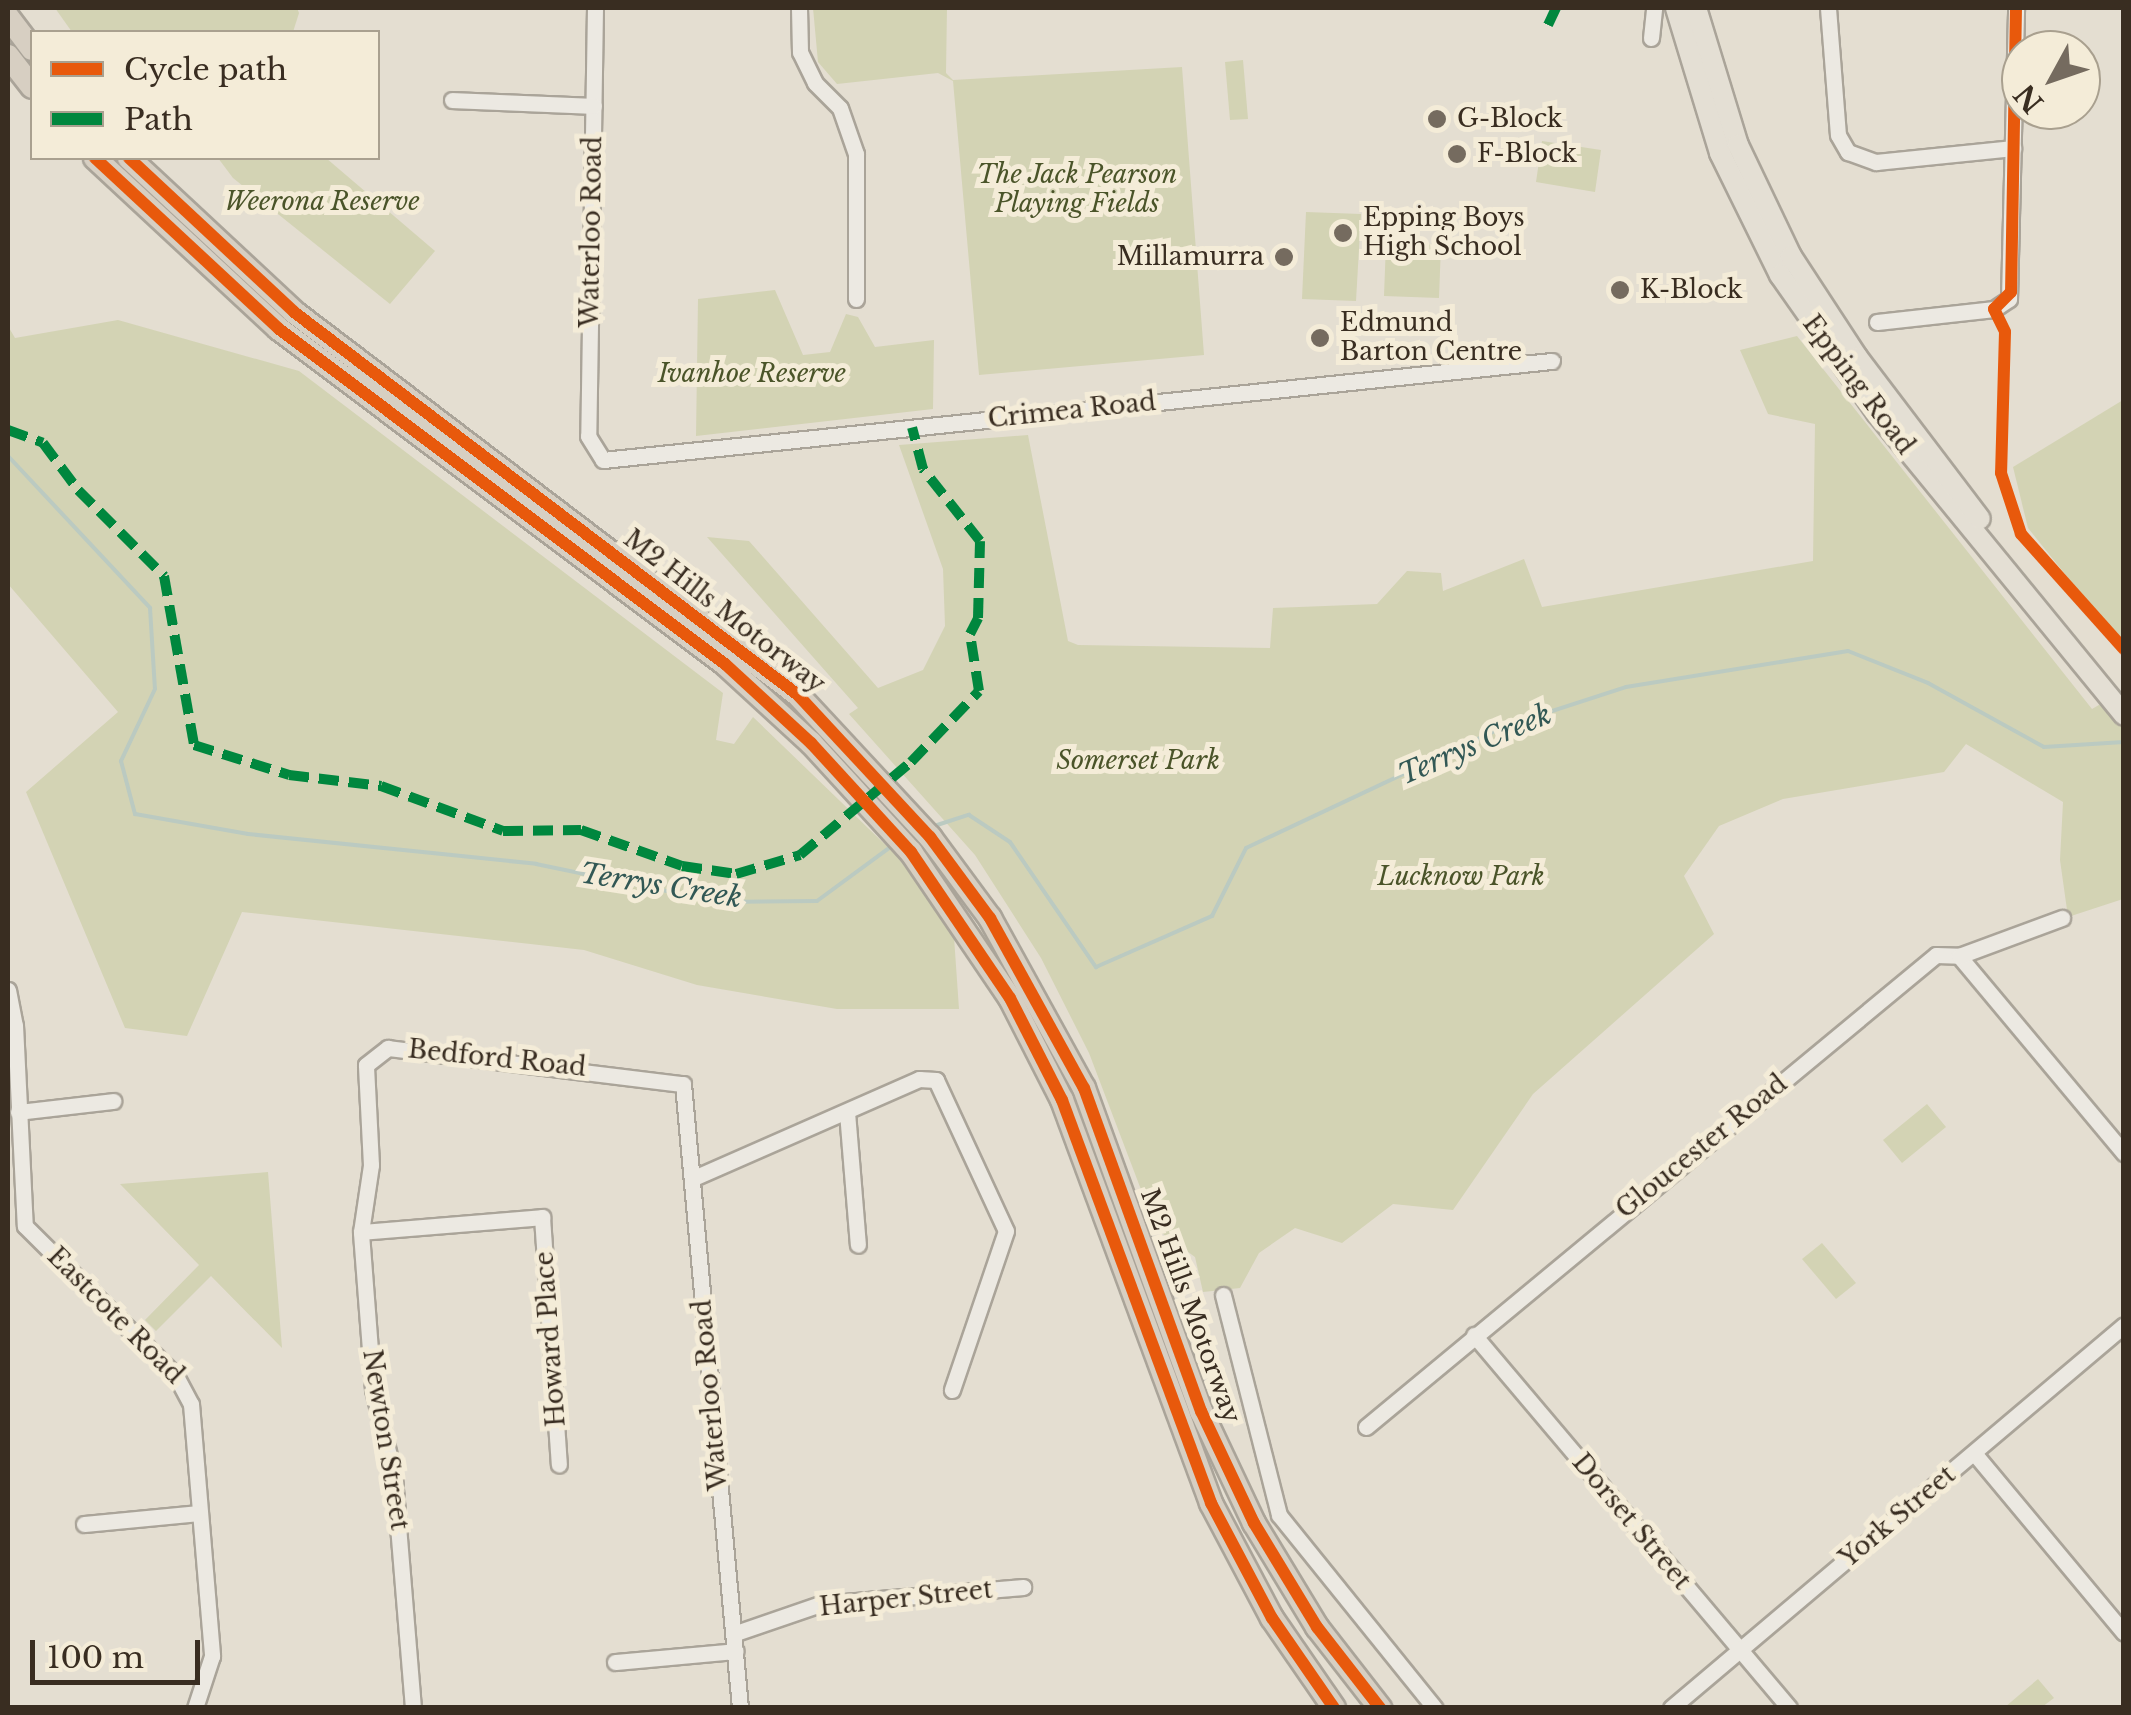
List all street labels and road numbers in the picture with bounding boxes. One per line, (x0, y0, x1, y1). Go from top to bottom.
street label: Waterloo Road (575, 136, 609, 328)
street label: Epping Road (1796, 309, 1920, 461)
street label: Crimea Road (986, 387, 1158, 435)
street label: M2 Hills Motorway (617, 524, 831, 700)
street label: Bedford Road (406, 1035, 588, 1083)
street label: Gloucester Road (1610, 1069, 1794, 1225)
street label: M2 Hills Motorway (1134, 1185, 1246, 1427)
street label: Eastcote Road (41, 1242, 189, 1390)
street label: Howard Place (530, 1250, 572, 1428)
street label: Waterloo Road (688, 1298, 734, 1492)
street label: Newton Street (356, 1348, 414, 1532)
street label: Dorset Street (1566, 1448, 1696, 1596)
street label: York Street (1834, 1460, 1962, 1574)
street label: Harper Street (818, 1575, 994, 1623)

